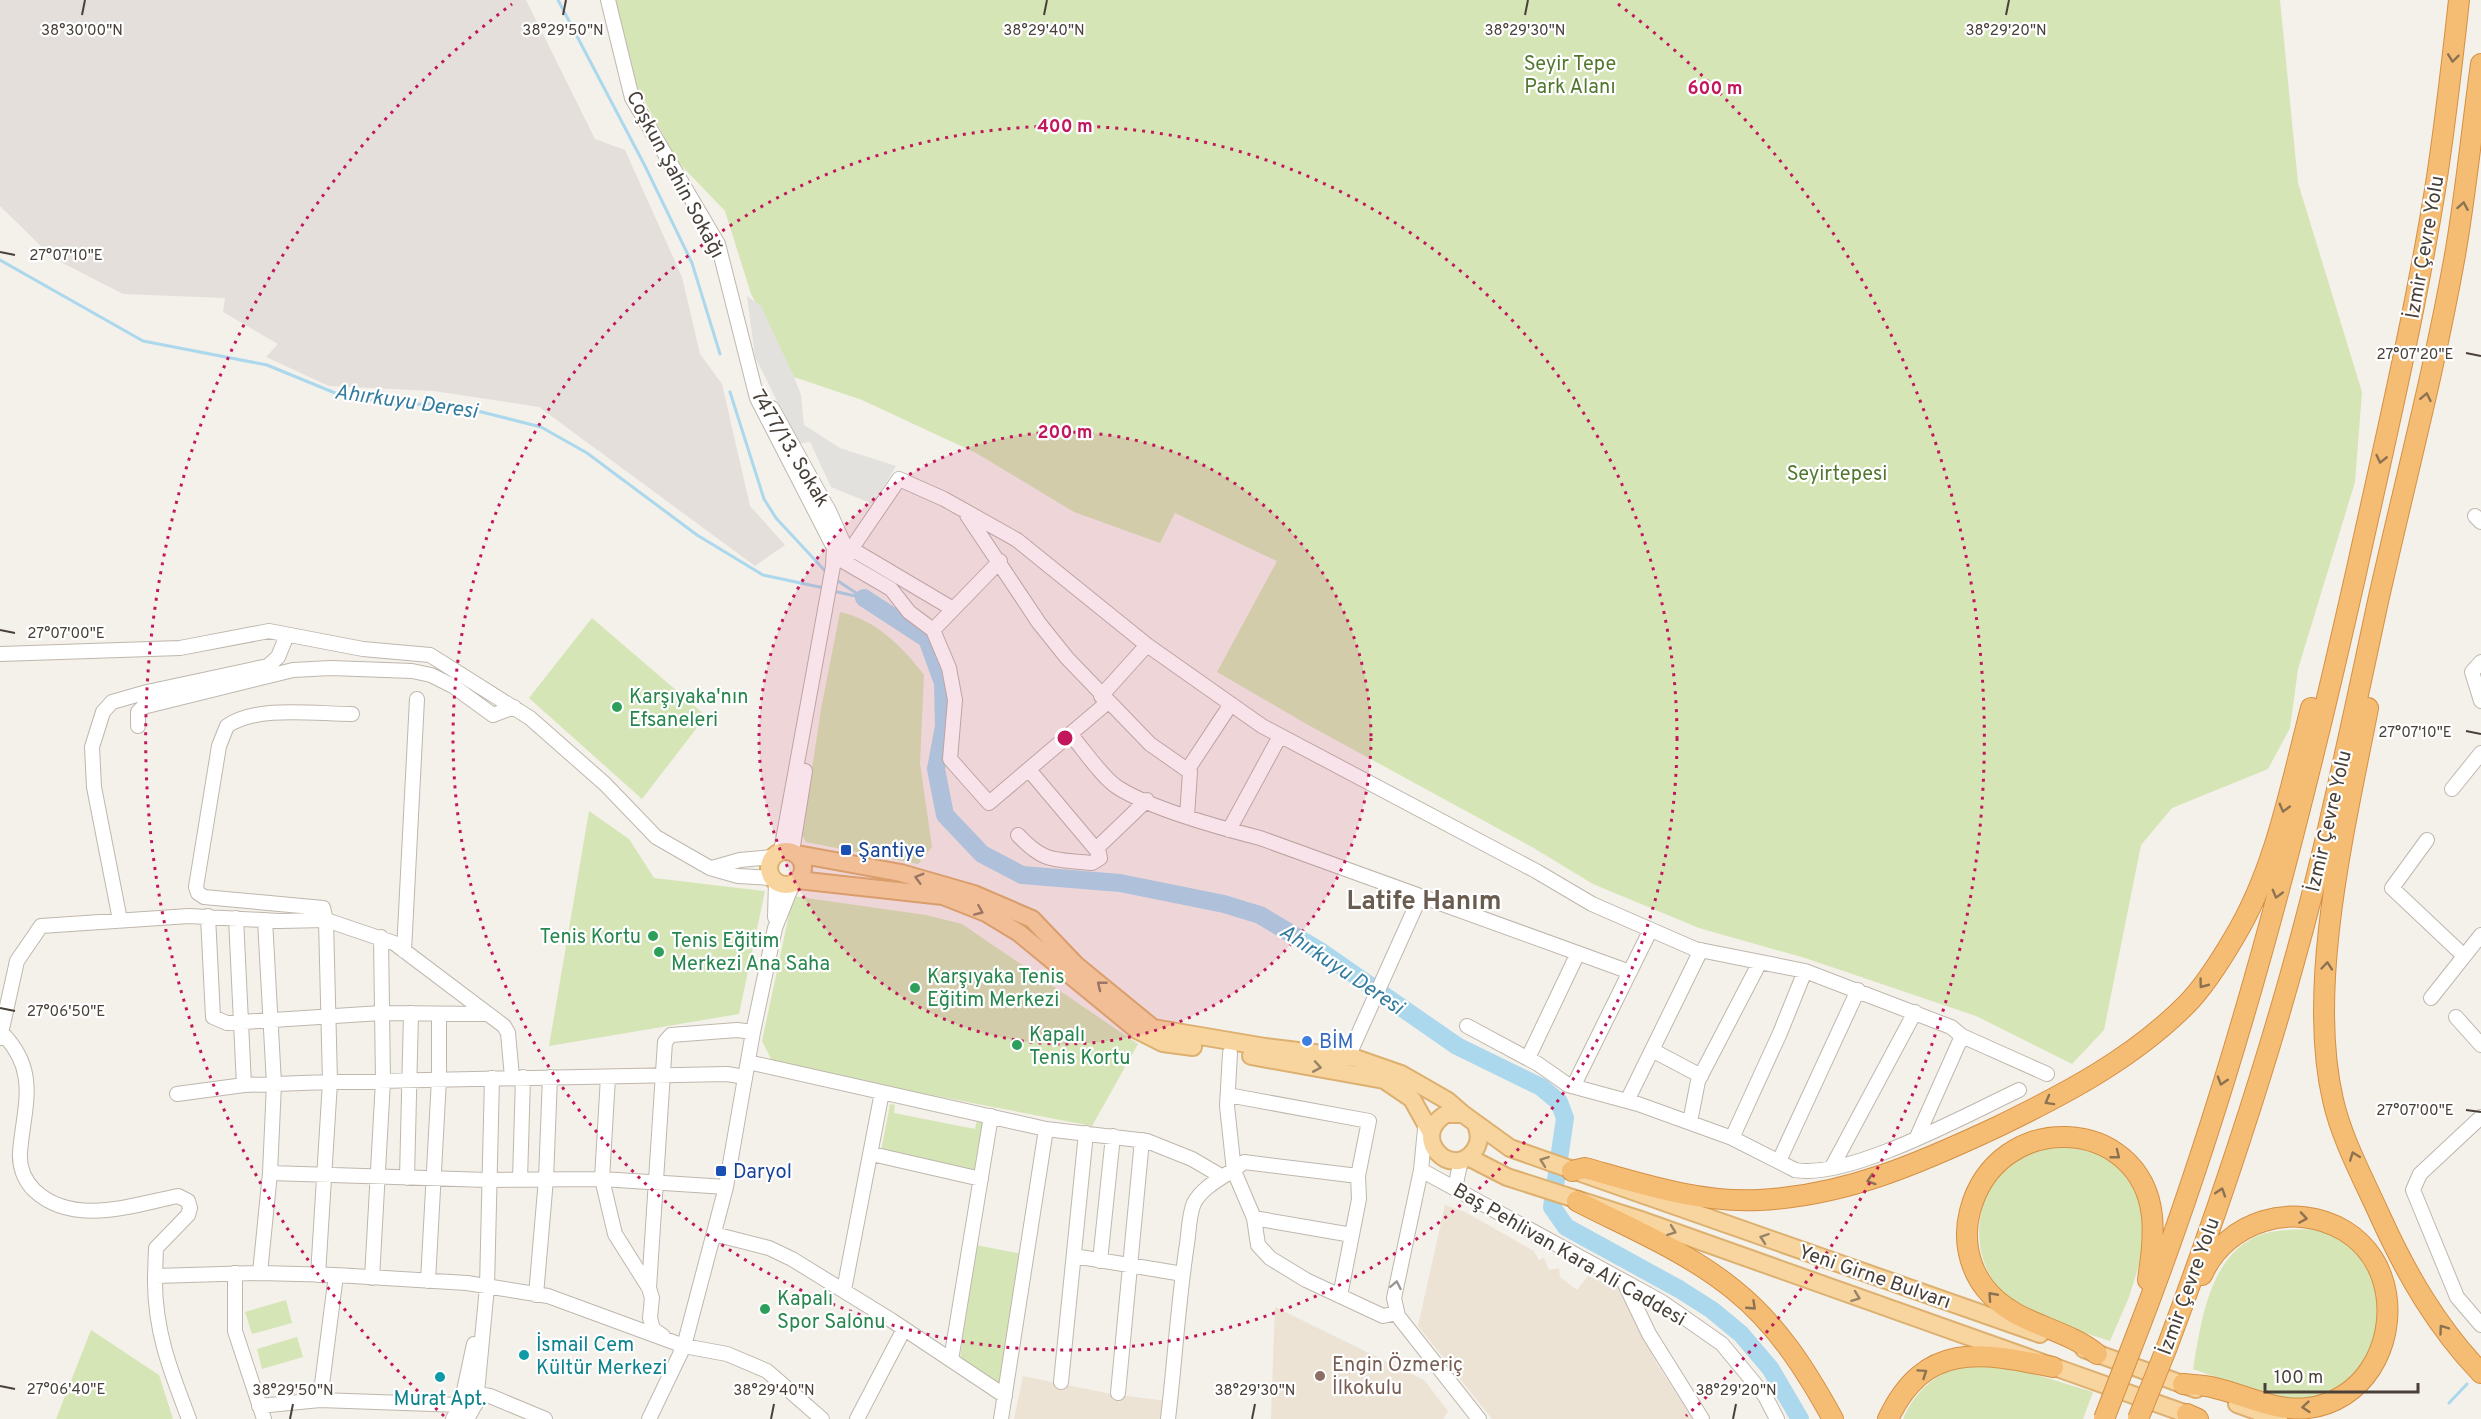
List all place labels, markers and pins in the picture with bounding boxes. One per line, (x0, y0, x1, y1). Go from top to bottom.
place label: Karşıyaka'nın Efsaneleri (629, 685, 749, 734)
marker: Karşıyaka'nın Efsaneleri (610, 700, 624, 714)
centre of rings (1055, 728, 1075, 748)
place label: Şantiye (858, 839, 925, 865)
marker: Şantiye (839, 843, 853, 857)
place label: Tenis Kortu (540, 925, 641, 951)
marker: Tenis Kortu (646, 929, 660, 943)
place label: Tenis Eğitim Merkezi Ana Saha (671, 929, 830, 978)
marker: Tenis Eğitim Merkezi Ana Saha (652, 945, 666, 959)
place label: Karşıyaka Tenis Eğitim Merkezi (927, 965, 1065, 1014)
marker: Karşıyaka Tenis Eğitim Merkezi (908, 981, 922, 995)
place label: Kapalı Tenis Kortu (1029, 1023, 1130, 1072)
place label: BİM (1319, 1029, 1354, 1056)
marker: BİM (1300, 1034, 1314, 1048)
marker: Kapalı Tenis Kortu (1010, 1038, 1024, 1052)
place label: Daryol (733, 1160, 792, 1186)
marker: Daryol (714, 1164, 728, 1178)
place label: Kapalı Spor Salonu (777, 1287, 885, 1336)
marker: Kapalı Spor Salonu (758, 1302, 772, 1316)
place label: İsmail Cem Kültür Merkezi (536, 1332, 667, 1382)
marker: İsmail Cem Kültür Merkezi (517, 1348, 531, 1362)
place label: Engin Özmeriç İlkokulu (1332, 1352, 1463, 1402)
marker: Engin Özmeriç İlkokulu (1313, 1369, 1327, 1383)
marker: Murat Apt. (433, 1370, 447, 1384)
place label: Murat Apt. (394, 1387, 486, 1413)

